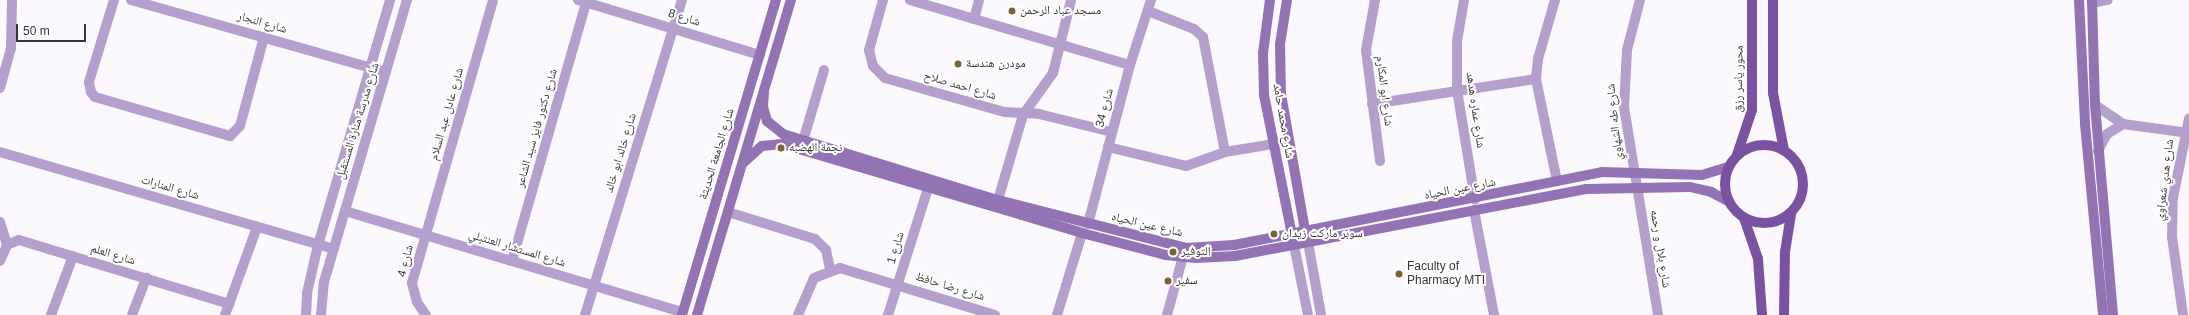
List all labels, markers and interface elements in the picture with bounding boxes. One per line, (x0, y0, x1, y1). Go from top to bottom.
place label: مسجد عباد الرحمن (1020, 4, 1101, 18)
street label: شارع 8 (666, 6, 702, 30)
marker: مسجد عباد الرحمن (1007, 6, 1017, 16)
street label: شارع النجار (236, 9, 288, 37)
scale bar (18, 16, 88, 42)
text: 50 m (23, 24, 50, 38)
street label: محور ياسر رزق (1731, 45, 1747, 113)
street label: شارع ابو المكارم (1373, 55, 1395, 127)
place label: مودرن هندسة (966, 57, 1026, 71)
marker: مودرن هندسة (953, 59, 963, 69)
street label: شارع مدرسة منارة المستقبل (333, 61, 383, 181)
street label: شارع عادل عبد السلام (427, 66, 467, 162)
street label: شارع دكتور فايز سيد الشاعر (513, 67, 561, 189)
street label: شارع احمد صلاح (922, 69, 998, 103)
street label: شارع عماره هدهد (1463, 71, 1487, 149)
street label: شارع محمد حامد (1269, 83, 1297, 159)
street label: شارع طه الشهاوي (1604, 83, 1626, 161)
street label: شارع 34 (1093, 87, 1117, 129)
street label: شارع الجامعة الحديثة (696, 107, 738, 201)
street label: شارع خالد ابو خالد (602, 112, 640, 194)
street label: شارع هدي شعراوي (2153, 138, 2177, 222)
place label: نجمة الهضبه (789, 141, 842, 155)
marker: نجمة الهضبه (776, 143, 786, 153)
street label: شارع المنارات (139, 173, 201, 203)
street label: شارع عين الحياه (1423, 175, 1497, 203)
street label: شارع بلال و رحمه (1647, 209, 1673, 289)
street label: شارع عين الحياه (1110, 210, 1184, 240)
street label: شارع المستشار العنتبلي (467, 227, 567, 271)
place label: سوبر ماركت زيدان (1282, 227, 1363, 241)
marker: سوبر ماركت زيدان (1269, 229, 1279, 239)
street label: شارع 1 (884, 230, 908, 266)
street label: شارع العلم (89, 241, 137, 269)
street label: شارع 4 (395, 243, 417, 279)
place label: التوفير (1181, 245, 1211, 259)
marker: التوفير (1168, 247, 1178, 257)
place label: Faculty of Pharmacy MTI (1407, 260, 1485, 288)
marker: Faculty of Pharmacy MTI (1394, 269, 1404, 279)
street label: شارع رضا حافظ (914, 270, 986, 304)
place label: سفير (1176, 274, 1198, 288)
marker: سفير (1163, 276, 1173, 286)

